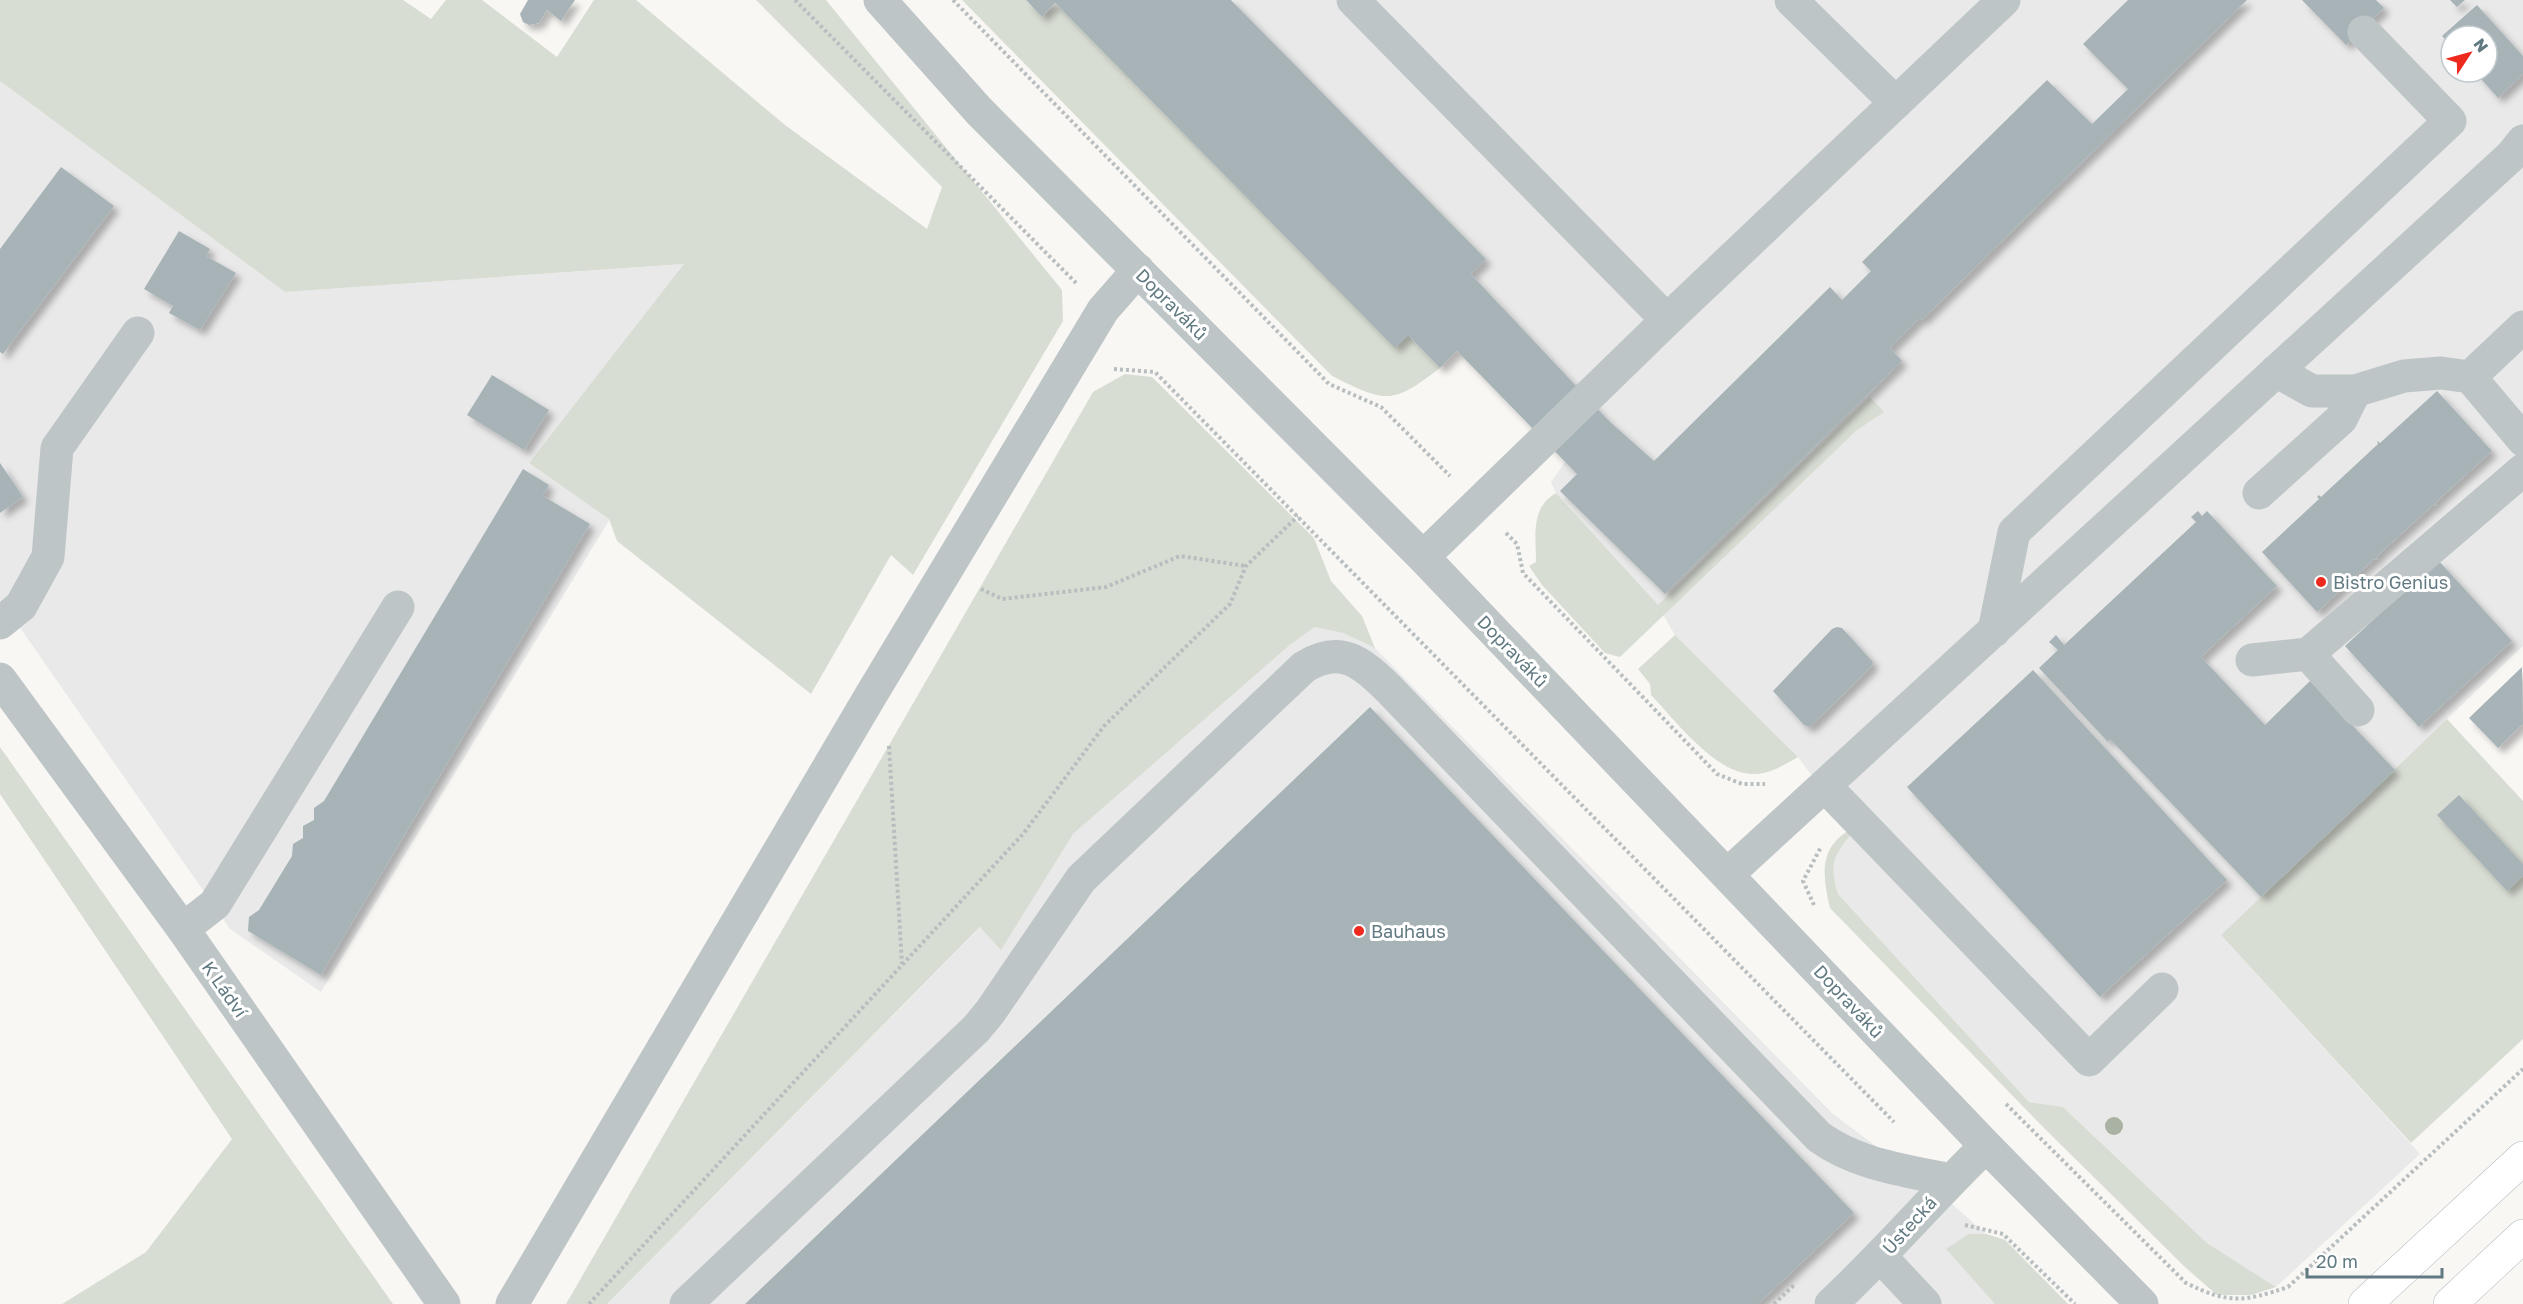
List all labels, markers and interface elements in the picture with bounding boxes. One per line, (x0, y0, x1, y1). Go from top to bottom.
north arrow (2439, 24, 2499, 84)
text: N (2469, 34, 2493, 56)
street label: Dopraváků (1132, 264, 1212, 344)
place label: Bistro Genius (2333, 571, 2448, 593)
marker: Bistro Genius (2314, 575, 2328, 589)
street label: Dopraváků (1473, 610, 1553, 692)
place label: Bauhaus (1371, 920, 1446, 942)
marker: Bauhaus (1352, 924, 1366, 938)
street label: K Ládví (198, 957, 253, 1022)
street label: Dopraváků (1810, 960, 1888, 1042)
street label: Ústecká (1877, 1192, 1941, 1258)
scale bar (2307, 1241, 2442, 1279)
text: 20 m (2316, 1250, 2358, 1272)

